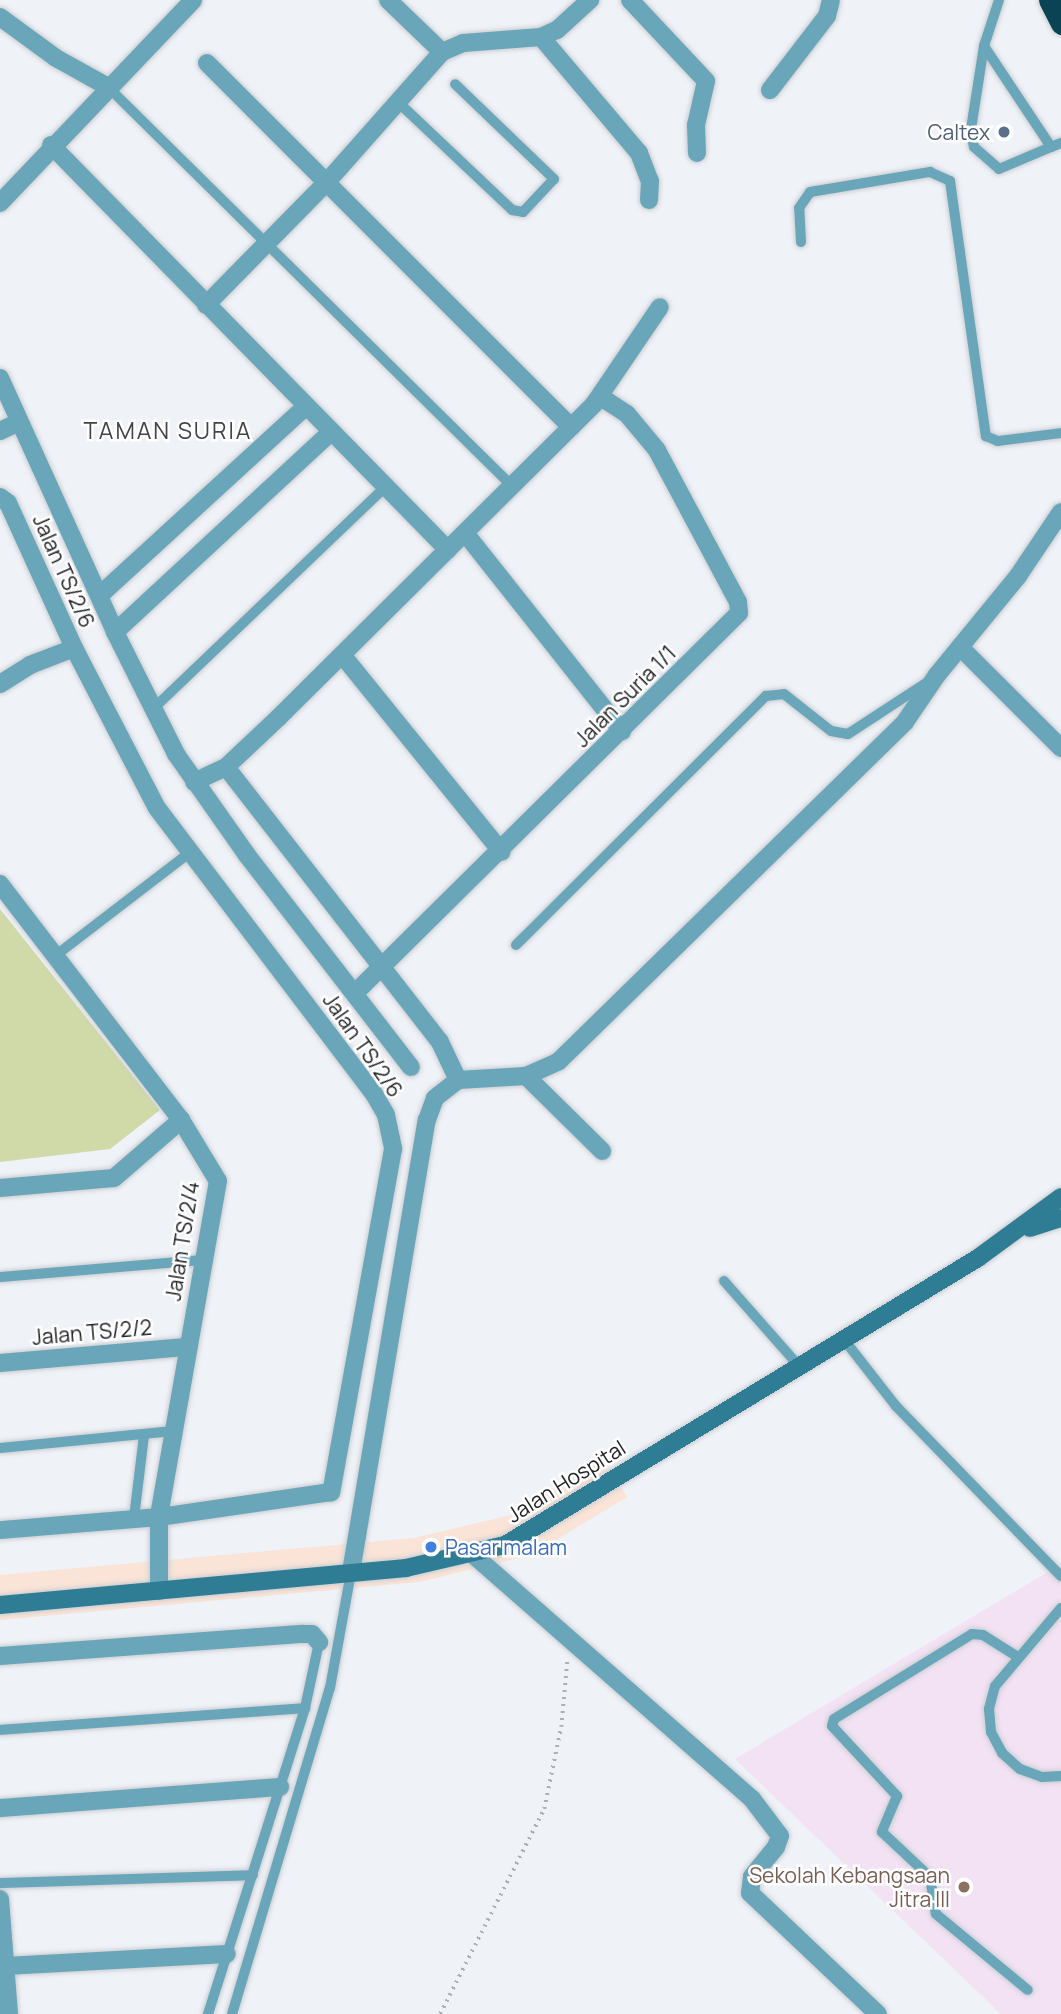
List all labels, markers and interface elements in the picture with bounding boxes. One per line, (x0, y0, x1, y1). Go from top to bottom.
place label: Caltex (927, 119, 990, 145)
marker: Caltex (996, 124, 1012, 140)
district label: TAMAN SURIA (85, 416, 251, 444)
street label: Jalan TS/2/6 (28, 510, 100, 632)
street label: Jalan Suria 1/1 (569, 640, 681, 752)
street label: Jalan TS/2/6 (318, 988, 408, 1102)
street label: Jalan TS/2/4 (160, 1179, 204, 1303)
street label: Jalan TS/2/2 (31, 1314, 153, 1350)
street label: Jalan Hospital (502, 1435, 630, 1527)
place label: Pasar malam (445, 1534, 567, 1560)
marker: Pasar malam (423, 1539, 439, 1555)
place label: Sekolah Kebangsaan Jitra III (749, 1862, 950, 1912)
marker: Sekolah Kebangsaan Jitra III (956, 1879, 972, 1895)

